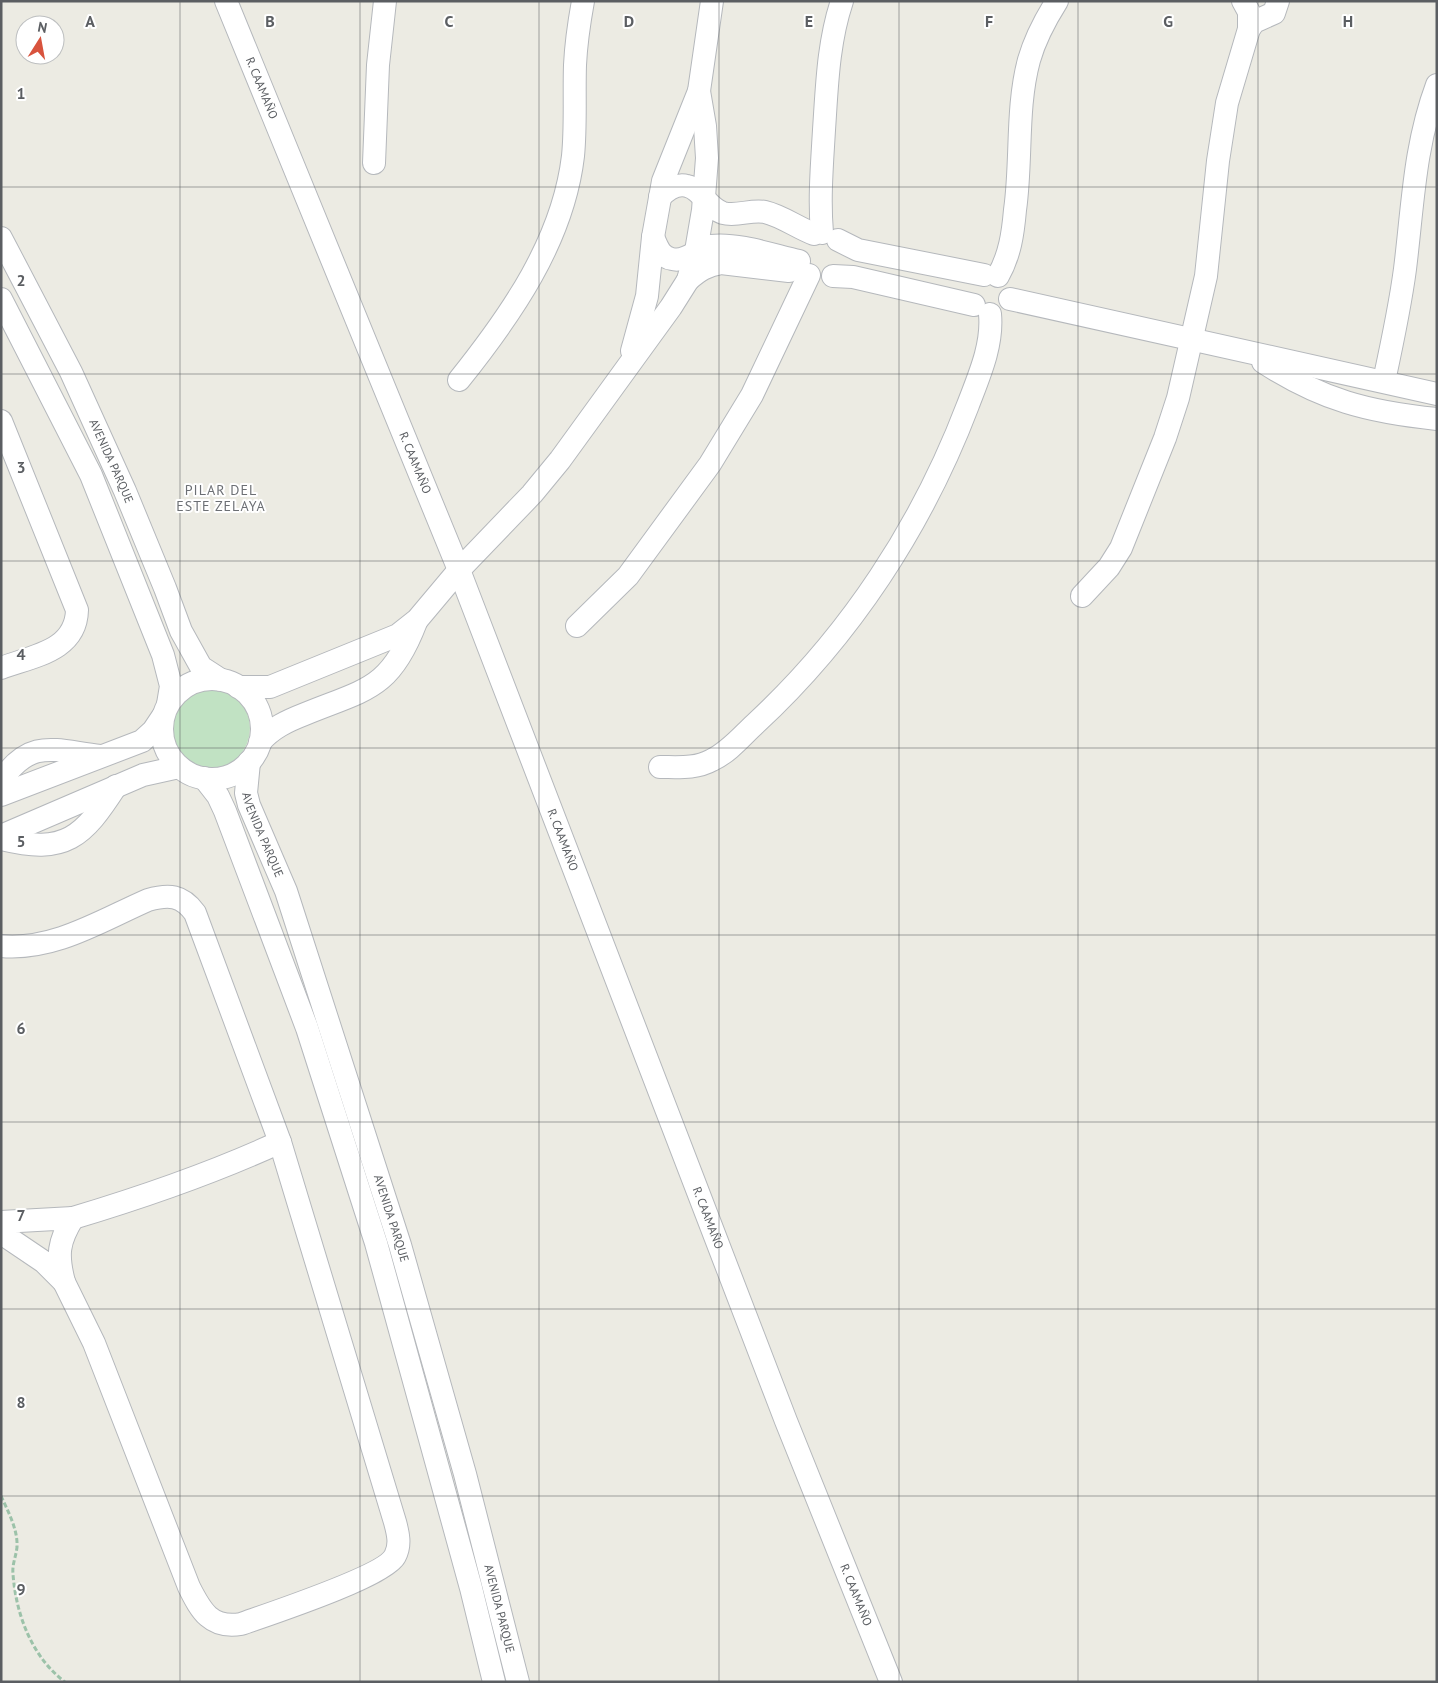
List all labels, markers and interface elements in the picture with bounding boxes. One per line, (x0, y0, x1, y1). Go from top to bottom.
text: A (85, 11, 95, 31)
text: B (265, 11, 275, 31)
text: C (445, 11, 454, 31)
text: D (624, 11, 634, 31)
text: E (805, 11, 813, 31)
text: F (985, 11, 993, 31)
text: G (1163, 11, 1173, 31)
text: H (1343, 11, 1353, 31)
north arrow (15, 15, 65, 65)
text: N (36, 18, 49, 37)
street label: R. CAAMAÑO (243, 55, 281, 121)
text: 1 (16, 83, 26, 103)
text: 2 (16, 270, 26, 290)
street label: AVENIDA PARQUE (86, 416, 137, 505)
street label: R. CAAMAÑO (396, 429, 435, 496)
text: 3 (16, 457, 26, 477)
district label: PILAR DEL ESTE ZELAYA (176, 481, 266, 515)
text: 4 (16, 644, 26, 664)
street label: AVENIDA PARQUE (239, 791, 287, 879)
street label: R. CAAMAÑO (544, 806, 582, 873)
text: 5 (16, 831, 26, 851)
text: 6 (16, 1018, 26, 1038)
street label: AVENIDA PARQUE (371, 1173, 412, 1264)
street label: R. CAAMAÑO (690, 1185, 727, 1251)
text: 7 (16, 1205, 26, 1225)
text: 8 (16, 1392, 26, 1412)
street label: R. CAAMAÑO (837, 1562, 876, 1628)
street label: AVENIDA PARQUE (481, 1563, 518, 1654)
text: 9 (16, 1579, 26, 1599)

